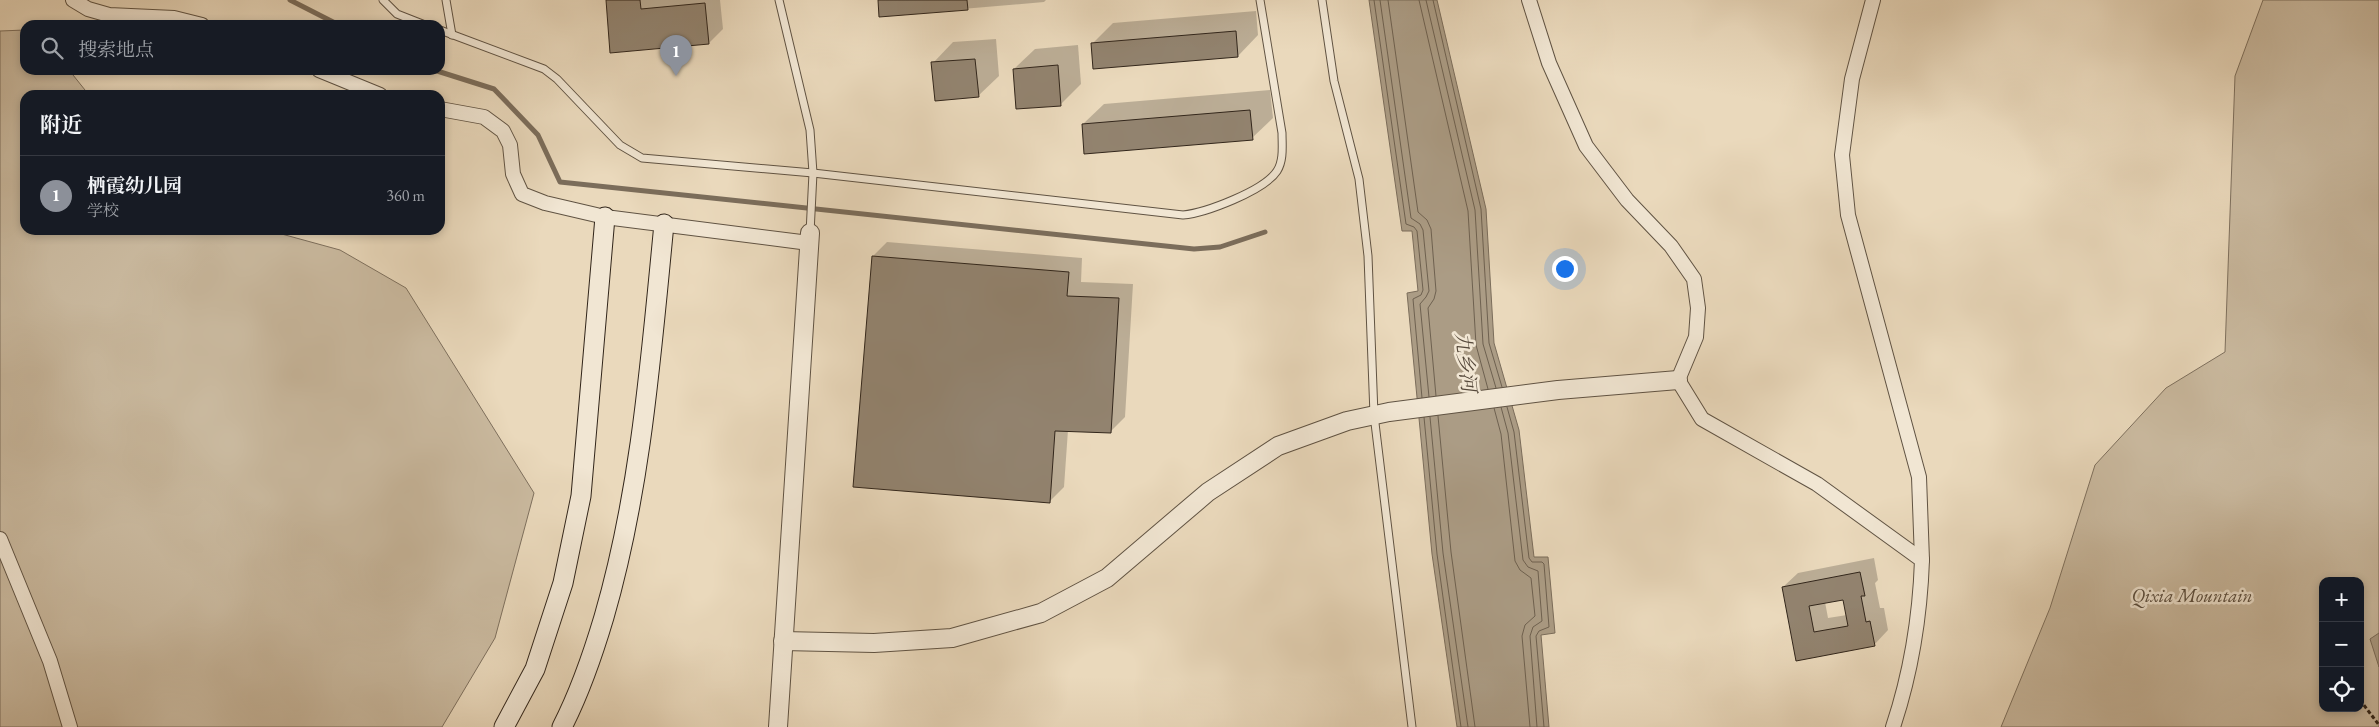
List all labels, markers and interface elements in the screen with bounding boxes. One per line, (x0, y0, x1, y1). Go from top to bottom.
search box (20, 20, 445, 75)
icon: search (38, 34, 66, 62)
pin: 1 (660, 35, 692, 76)
text: 搜索地点 (78, 37, 154, 62)
text: 附近 (40, 111, 82, 138)
text: 栖霞幼儿园 (87, 173, 182, 198)
text: 1 (52, 185, 60, 206)
text: 360 m (386, 185, 425, 206)
text: 学校 (87, 200, 119, 221)
your location (1552, 256, 1578, 282)
water label: 九乡河 (1449, 331, 1483, 396)
map controls (2319, 577, 2364, 712)
button: + (2319, 577, 2364, 622)
park label: Qixia Mountain (2131, 583, 2253, 608)
button: − (2319, 622, 2364, 667)
button: locate (2319, 667, 2364, 712)

